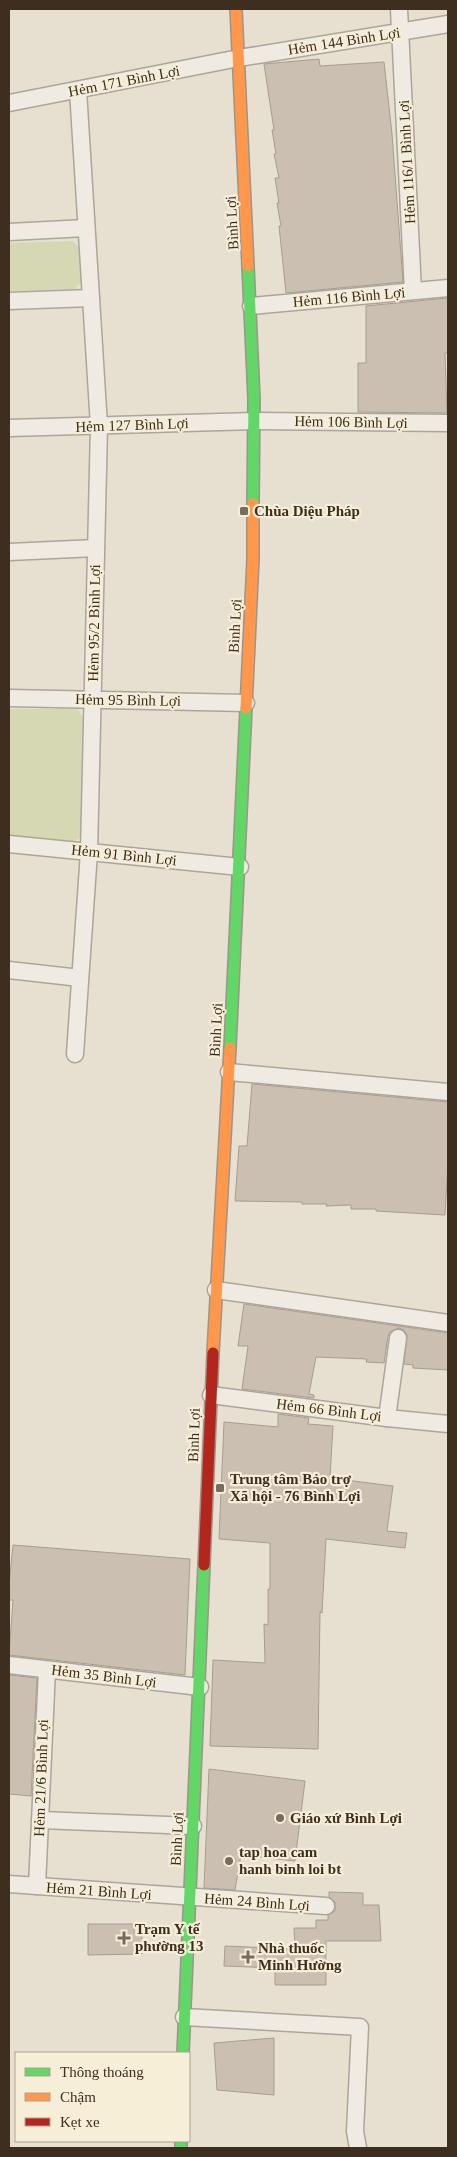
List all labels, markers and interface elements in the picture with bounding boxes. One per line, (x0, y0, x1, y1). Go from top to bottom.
street label: Hẻm 144 Bình Lợi (287, 24, 401, 58)
street label: Hẻm 171 Bình Lợi (67, 62, 181, 100)
street label: Hẻm 116/1 Bình Lợi (396, 99, 418, 225)
street label: Bình Lợi (223, 196, 241, 250)
street label: Hẻm 116 Bình Lợi (292, 284, 406, 310)
street label: Hẻm 106 Bình Lợi (294, 413, 408, 431)
street label: Hẻm 127 Bình Lợi (75, 415, 189, 435)
place label: Chùa Diệu Pháp (254, 503, 360, 519)
marker: Chùa Diệu Pháp (238, 505, 250, 517)
street label: Hẻm 95/2 Bình Lợi (85, 564, 103, 682)
street label: Bình Lợi (226, 599, 244, 653)
street label: Hẻm 95 Bình Lợi (75, 691, 181, 709)
street label: Hẻm 91 Bình Lợi (71, 842, 177, 868)
street label: Bình Lợi (207, 1003, 225, 1057)
street label: Hẻm 66 Bình Lợi (275, 1396, 383, 1424)
street label: Bình Lợi (185, 1408, 203, 1462)
place label: Trung tâm Bảo trợ Xã hội - 76 Bình Lợi (230, 1471, 360, 1504)
marker: Trung tâm Bảo trợ Xã hội - 76 Bình Lợi (214, 1482, 226, 1494)
street label: Hẻm 35 Bình Lợi (50, 1662, 158, 1690)
street label: Hẻm 21/6 Bình Lợi (31, 1719, 51, 1837)
place label: Giáo xứ Bình Lợi (290, 1810, 402, 1826)
street label: Bình Lợi (168, 1812, 186, 1866)
marker: Giáo xứ Bình Lợi (274, 1812, 286, 1824)
place label: tap hoa cam hanh binh loi bt (239, 1844, 341, 1877)
marker: tap hoa cam hanh binh loi bt (223, 1855, 235, 1867)
street label: Hẻm 21 Bình Lợi (46, 1879, 152, 1903)
street label: Hẻm 24 Bình Lợi (204, 1890, 310, 1914)
place label: Trạm Y tế phường 13 (135, 1921, 204, 1954)
marker: Trạm Y tế phường 13 (117, 1931, 131, 1945)
place label: Nhà thuốc Minh Hường (258, 1940, 342, 1973)
marker: Nhà thuốc Minh Hường (242, 1951, 254, 1963)
legend (15, 2052, 190, 2142)
text: Thông thoáng (60, 2064, 144, 2080)
text: Chậm (60, 2089, 96, 2105)
text: Kẹt xe (60, 2114, 100, 2130)

